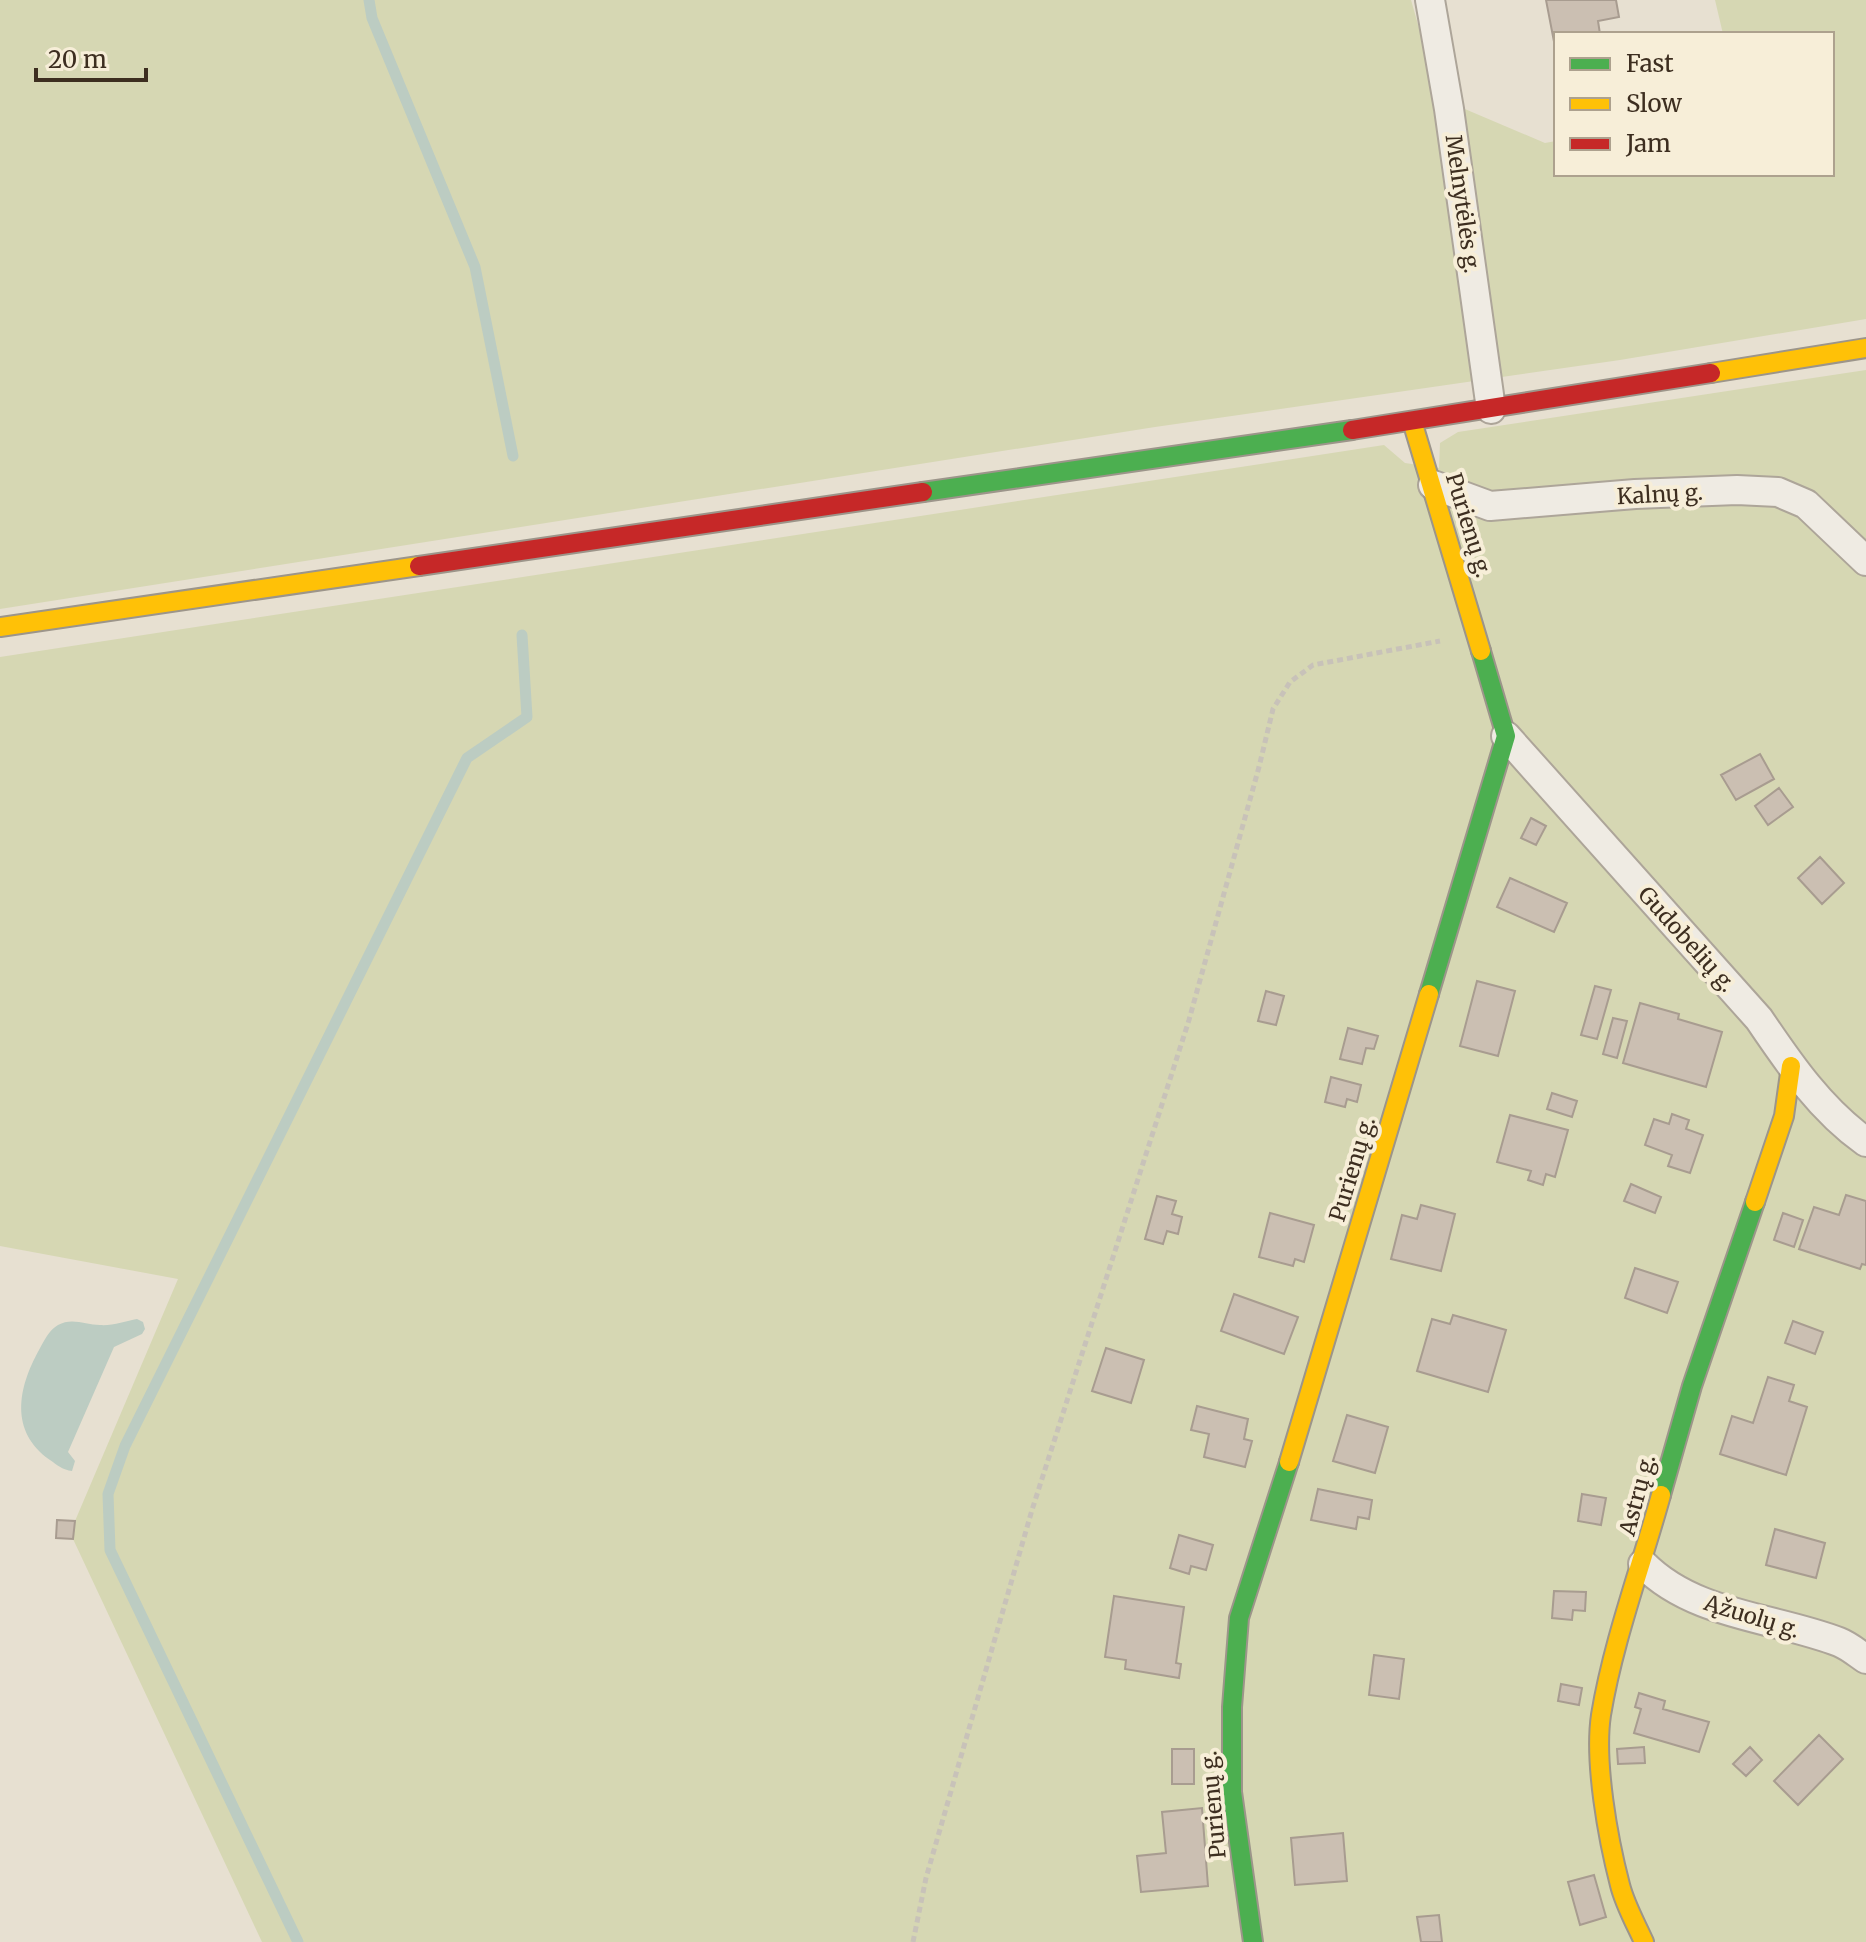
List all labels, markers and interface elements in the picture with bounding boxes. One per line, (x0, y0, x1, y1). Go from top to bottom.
scale bar (36, 32, 146, 82)
legend (1554, 32, 1834, 176)
text: 20 m (48, 44, 107, 75)
text: Fast (1626, 48, 1674, 79)
text: Slow (1626, 88, 1682, 119)
text: Jam (1625, 128, 1671, 159)
street label: Melnytėlės g. (1439, 133, 1487, 275)
street label: Purienų g. (1440, 469, 1498, 581)
street label: Kalnų g. (1616, 478, 1704, 510)
street label: Gudobelių g. (1632, 880, 1742, 998)
street label: Purienų g. (1323, 1113, 1381, 1225)
street label: Astrų g. (1613, 1452, 1661, 1539)
street label: Ąžuolų g. (1700, 1588, 1803, 1644)
street label: Purienų g. (1194, 1750, 1232, 1860)

